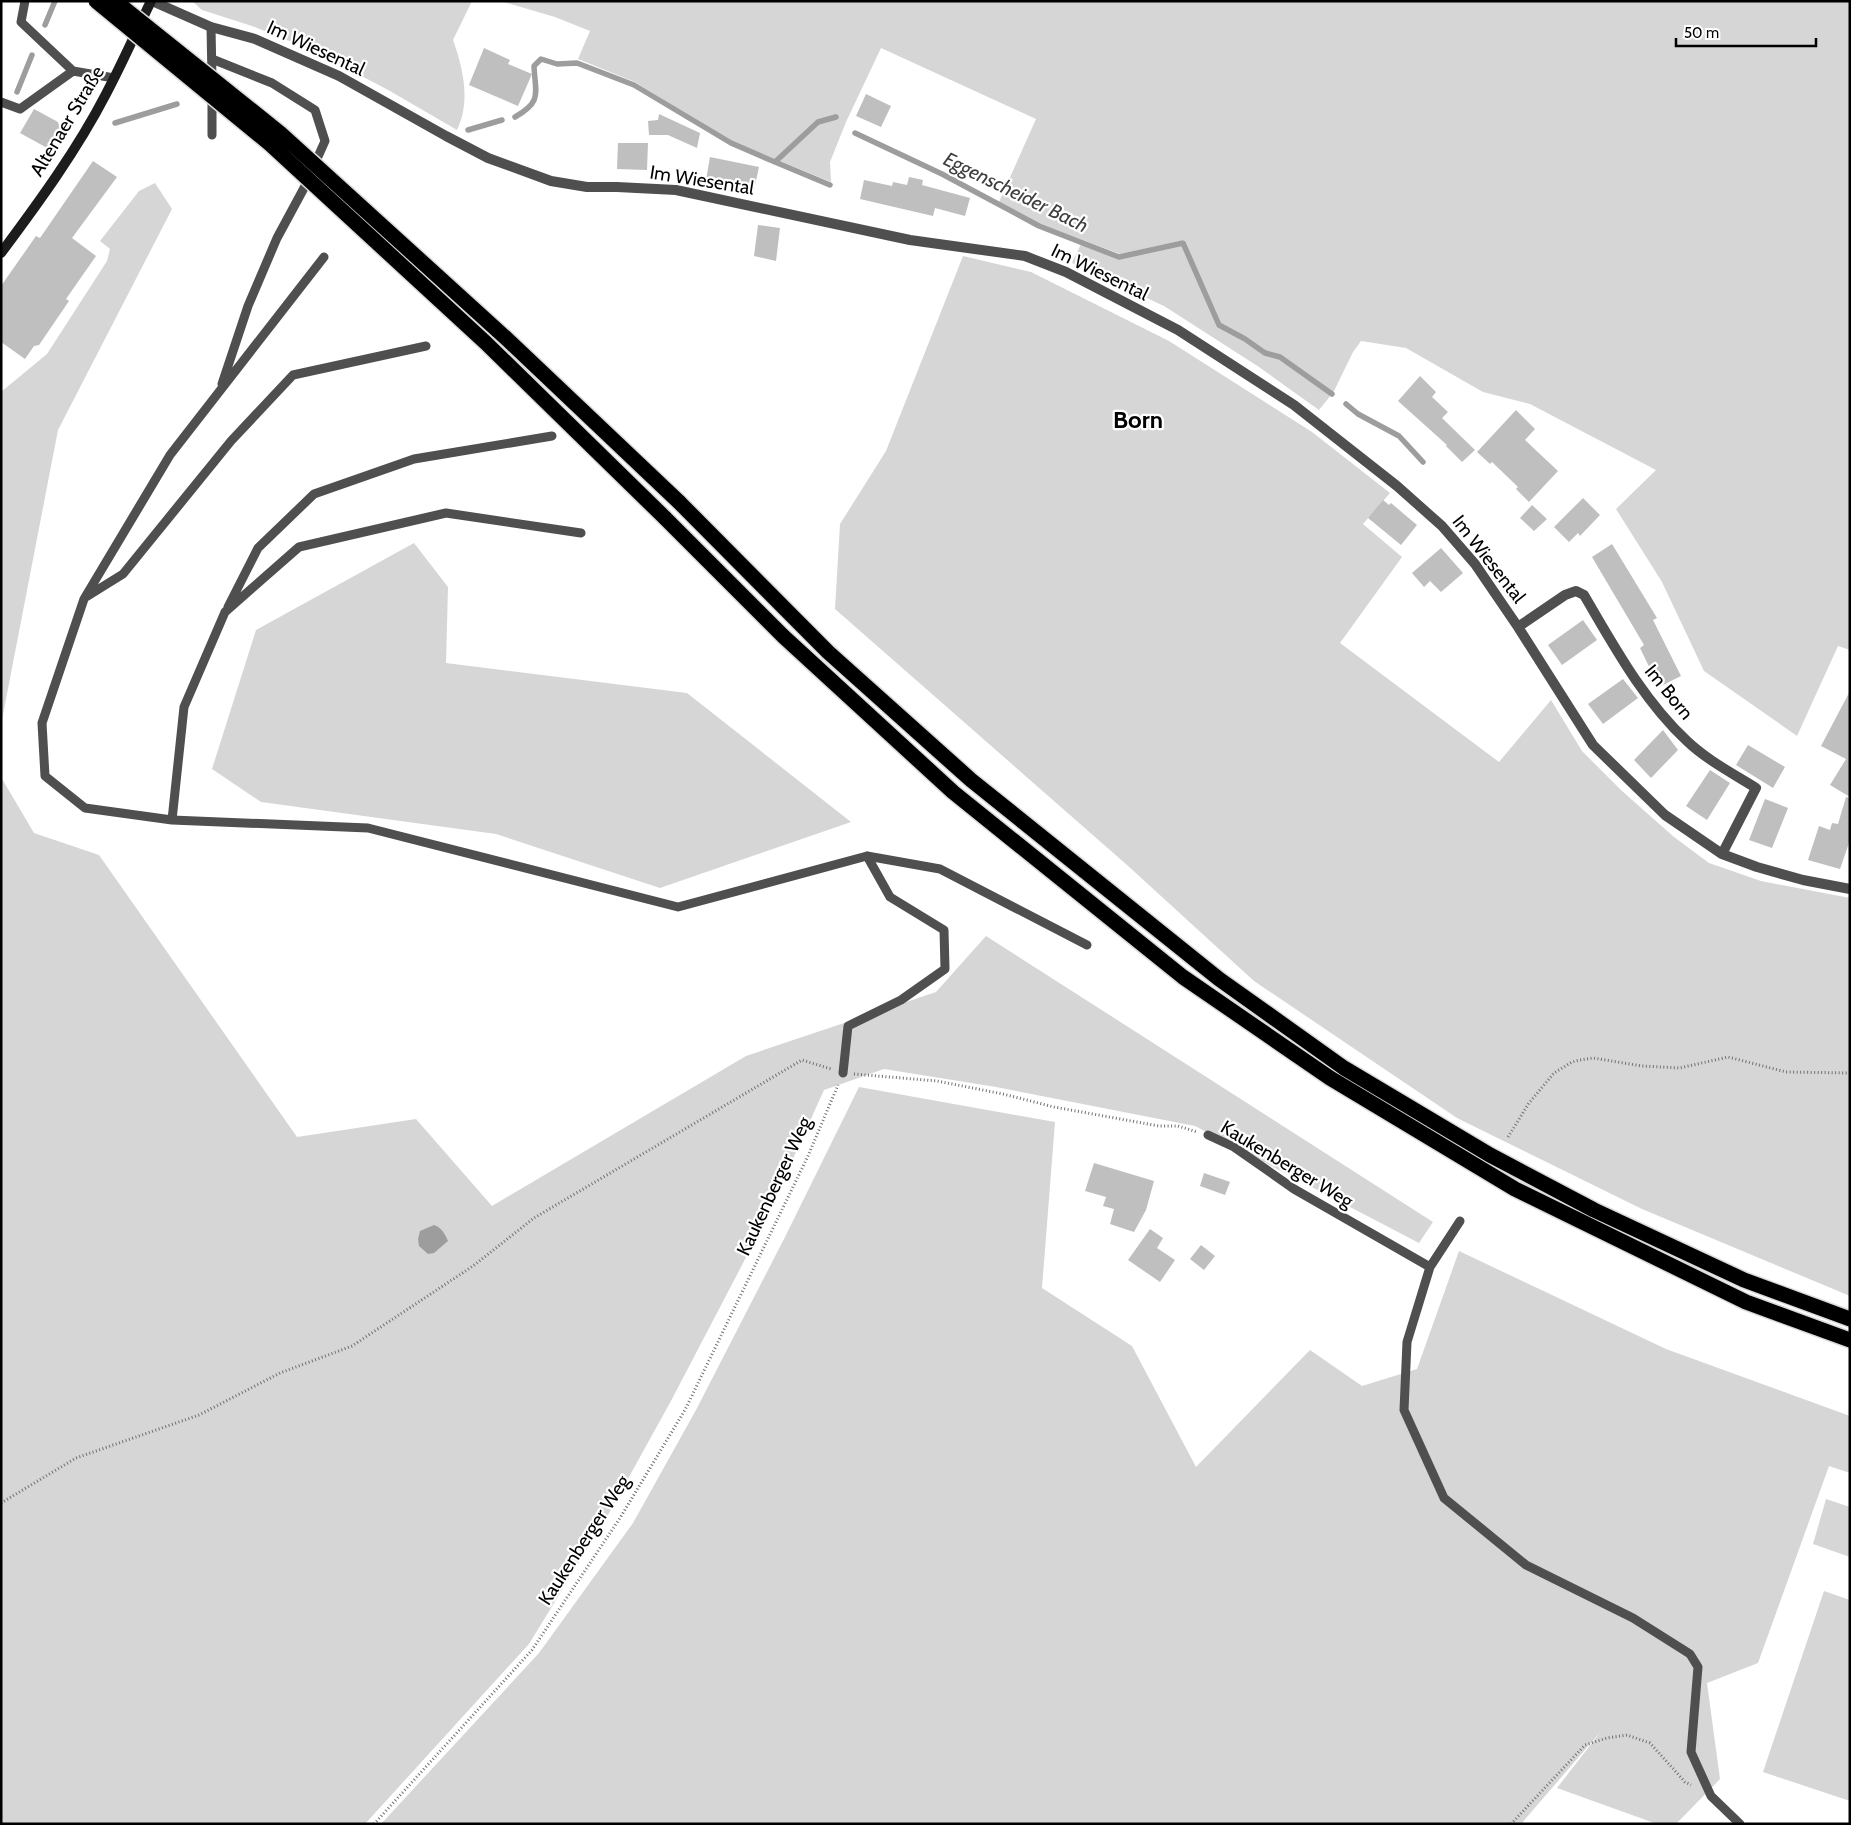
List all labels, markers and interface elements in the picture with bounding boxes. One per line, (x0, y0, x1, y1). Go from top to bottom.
street label: Im Wiesental (263, 15, 369, 81)
scale bar (1676, 15, 1816, 47)
text: 50 m (1684, 24, 1719, 42)
street label: Altenaer Straße (25, 61, 109, 180)
water label: Eggenscheider Bach (940, 147, 1092, 237)
street label: Im Wiesental (648, 160, 756, 200)
street label: Im Wiesental (1048, 239, 1153, 306)
district label: Born (1113, 405, 1163, 434)
street label: Im Wiesental (1448, 510, 1531, 608)
street label: Im Born (1640, 660, 1698, 724)
street label: Kaukenberger Weg (732, 1113, 816, 1259)
street label: Kaukenberger Weg (1217, 1115, 1358, 1213)
street label: Kaukenberger Weg (533, 1470, 635, 1609)

